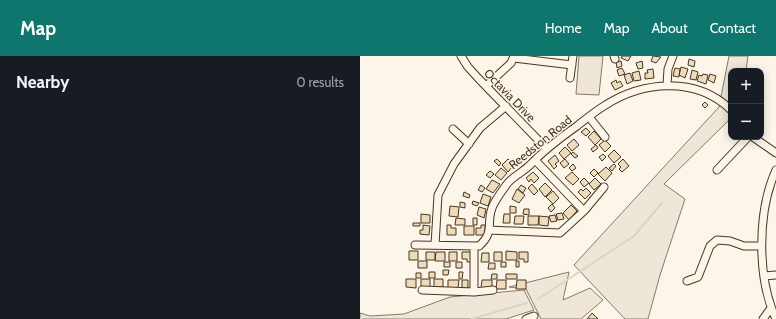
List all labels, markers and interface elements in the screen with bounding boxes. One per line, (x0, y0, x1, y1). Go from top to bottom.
text: Map (20, 17, 56, 40)
text: Home (545, 19, 582, 37)
text: Map (604, 19, 629, 37)
text: About (651, 19, 688, 37)
text: Contact (710, 19, 756, 37)
street label: Octavia Drive (481, 65, 539, 125)
map controls (728, 68, 764, 140)
button: + (728, 68, 764, 104)
text: Nearby (16, 72, 69, 92)
text: 0 results (296, 74, 344, 90)
button: − (728, 104, 764, 140)
street label: Reedston Road (505, 112, 575, 172)

